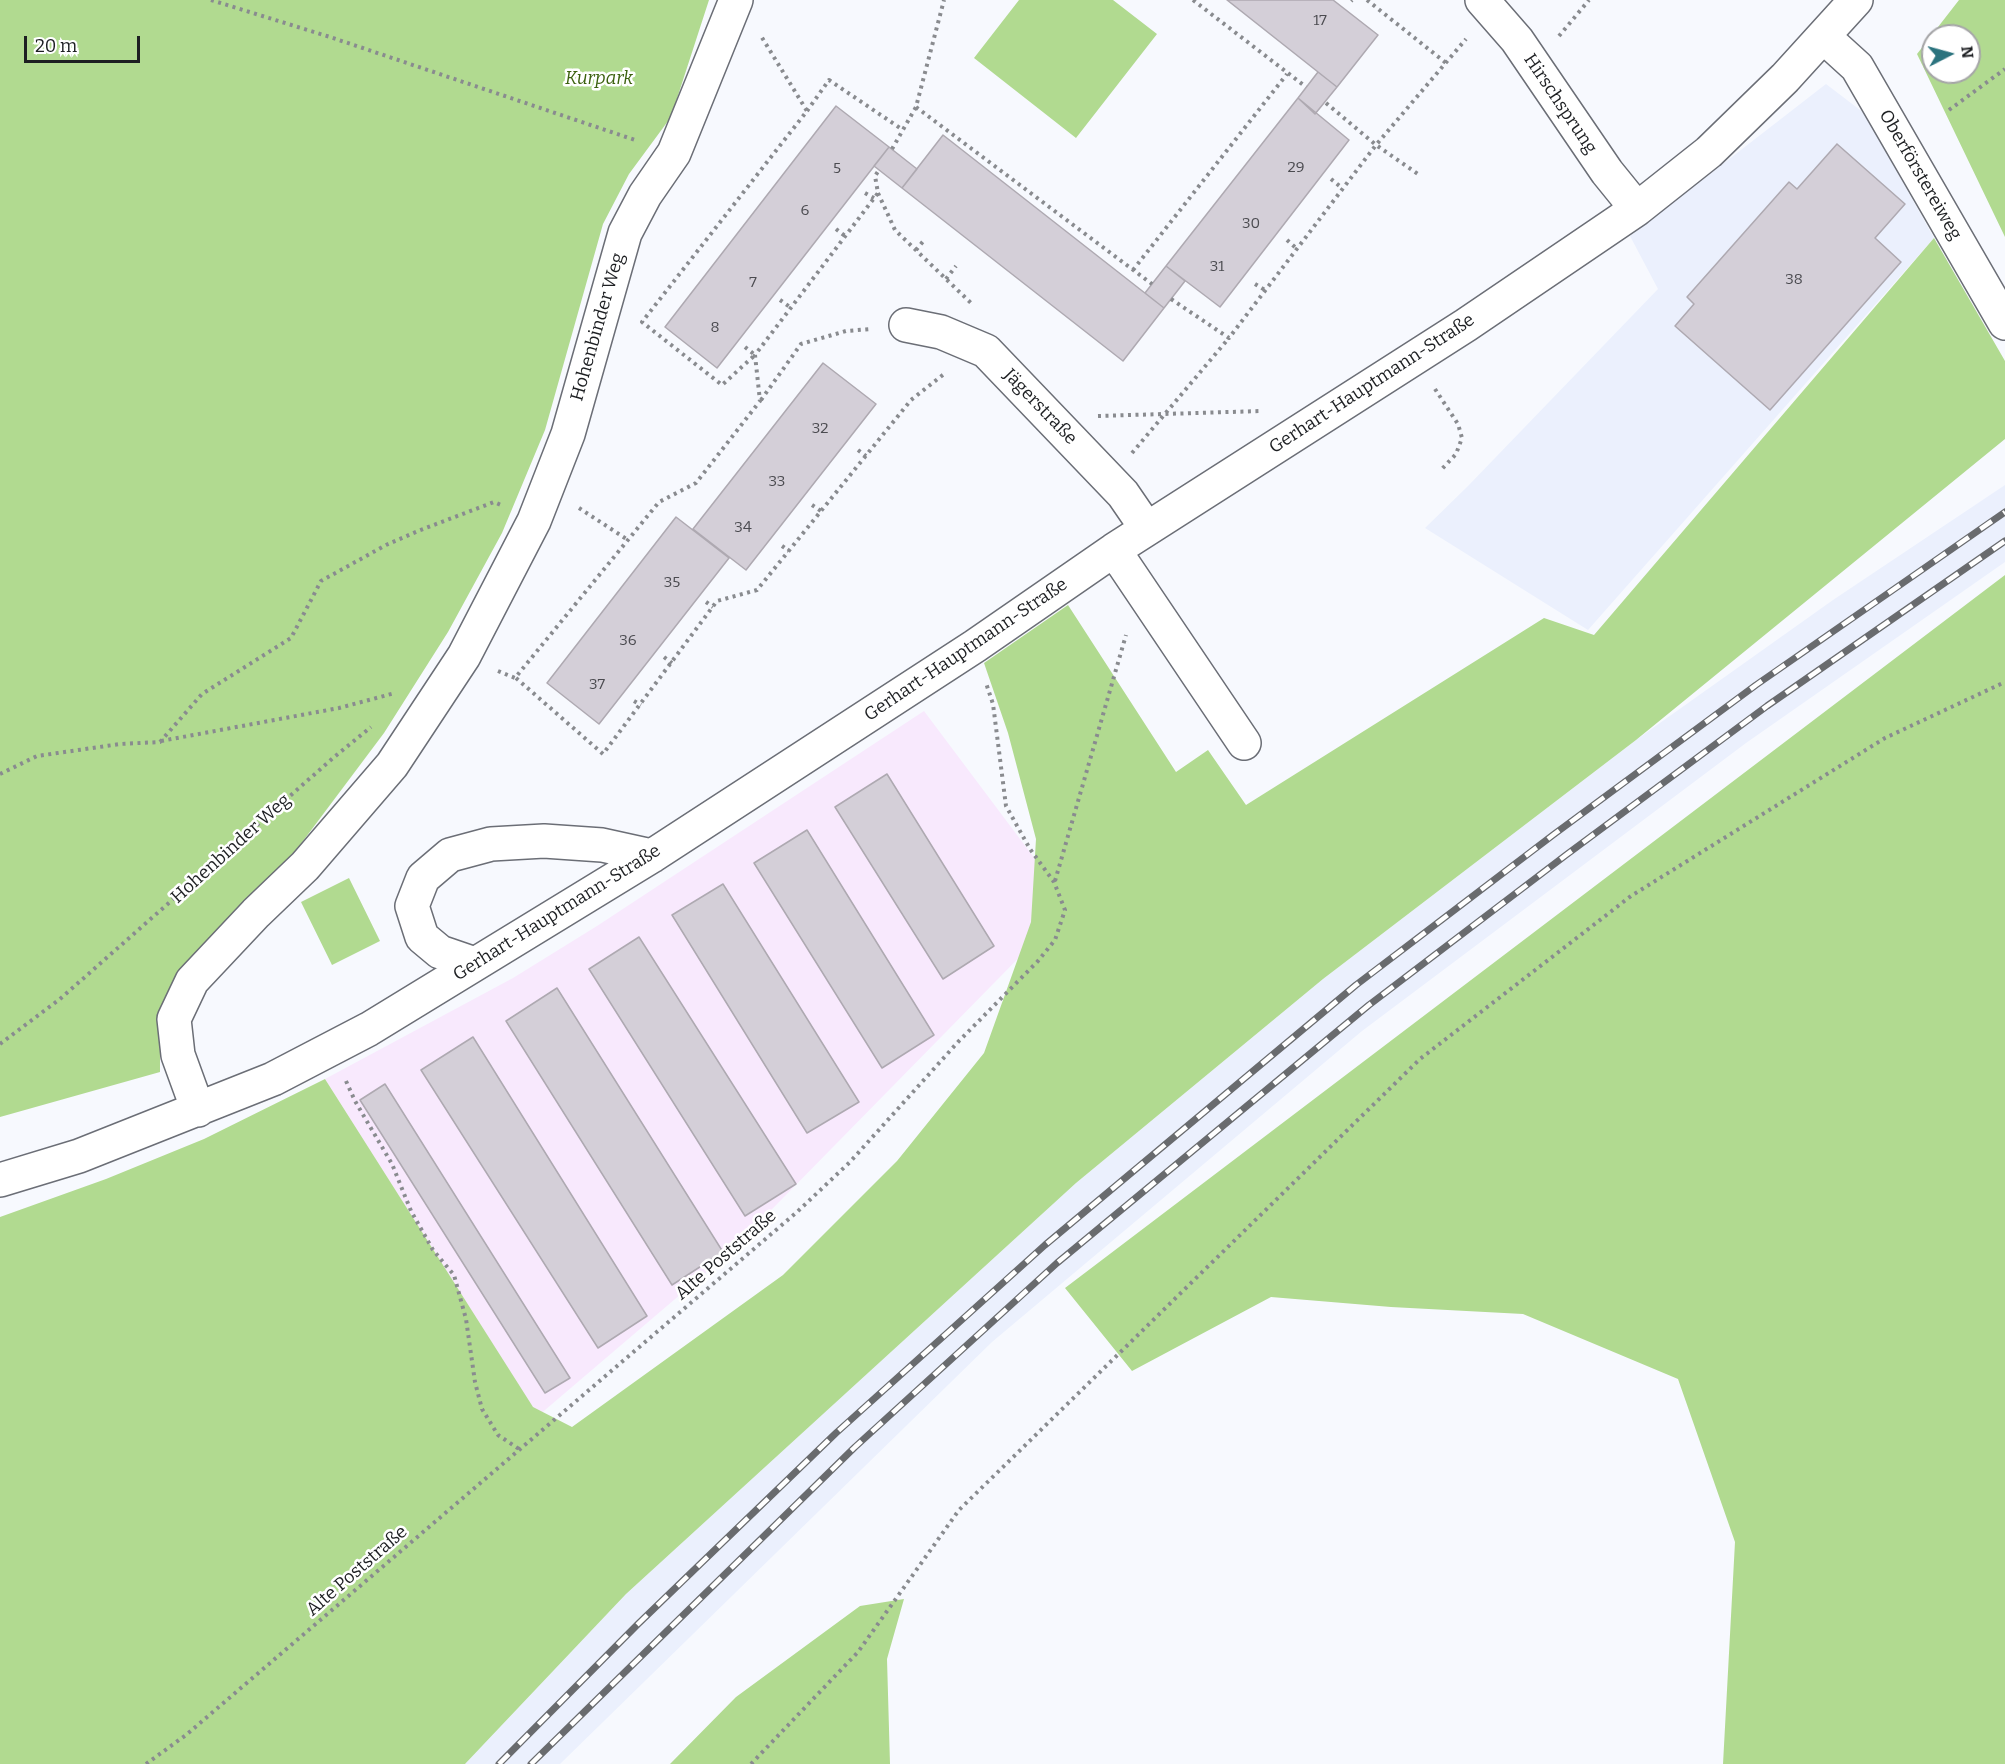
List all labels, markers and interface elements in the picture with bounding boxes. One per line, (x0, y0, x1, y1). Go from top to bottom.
house number: 17 (1313, 12, 1327, 30)
scale bar (27, 24, 142, 62)
north arrow (1921, 24, 1981, 84)
text: 20 m (35, 35, 77, 57)
text: N (1957, 45, 1978, 59)
street label: Hirschsprung (1519, 50, 1601, 158)
park label: Kurpark (565, 68, 633, 90)
street label: Oberförstereiweg (1874, 106, 1966, 244)
house number: 29 (1288, 159, 1304, 177)
house number: 5 (833, 160, 841, 178)
house number: 6 (801, 202, 809, 220)
house number: 30 (1242, 215, 1260, 233)
street label: Hohenbinder Weg (567, 250, 629, 404)
house number: 31 (1210, 258, 1224, 276)
house number: 38 (1785, 271, 1803, 289)
house number: 7 (749, 274, 757, 292)
street label: Gerhart-Hauptmann-Straße (1265, 309, 1479, 459)
house number: 8 (710, 319, 720, 337)
street label: Jägerstraße (999, 365, 1081, 449)
house number: 32 (812, 420, 828, 438)
house number: 33 (769, 473, 785, 491)
house number: 34 (734, 519, 752, 537)
house number: 35 (664, 574, 680, 592)
street label: Gerhart-Hauptmann-Straße (860, 574, 1072, 726)
house number: 36 (619, 632, 637, 650)
house number: 37 (589, 676, 605, 694)
street label: Hohenbinder Weg (167, 790, 295, 908)
street label: Gerhart-Hauptmann-Straße (449, 840, 665, 986)
street label: Alte Poststraße (671, 1205, 781, 1305)
street label: Alte Poststraße (302, 1521, 412, 1621)

